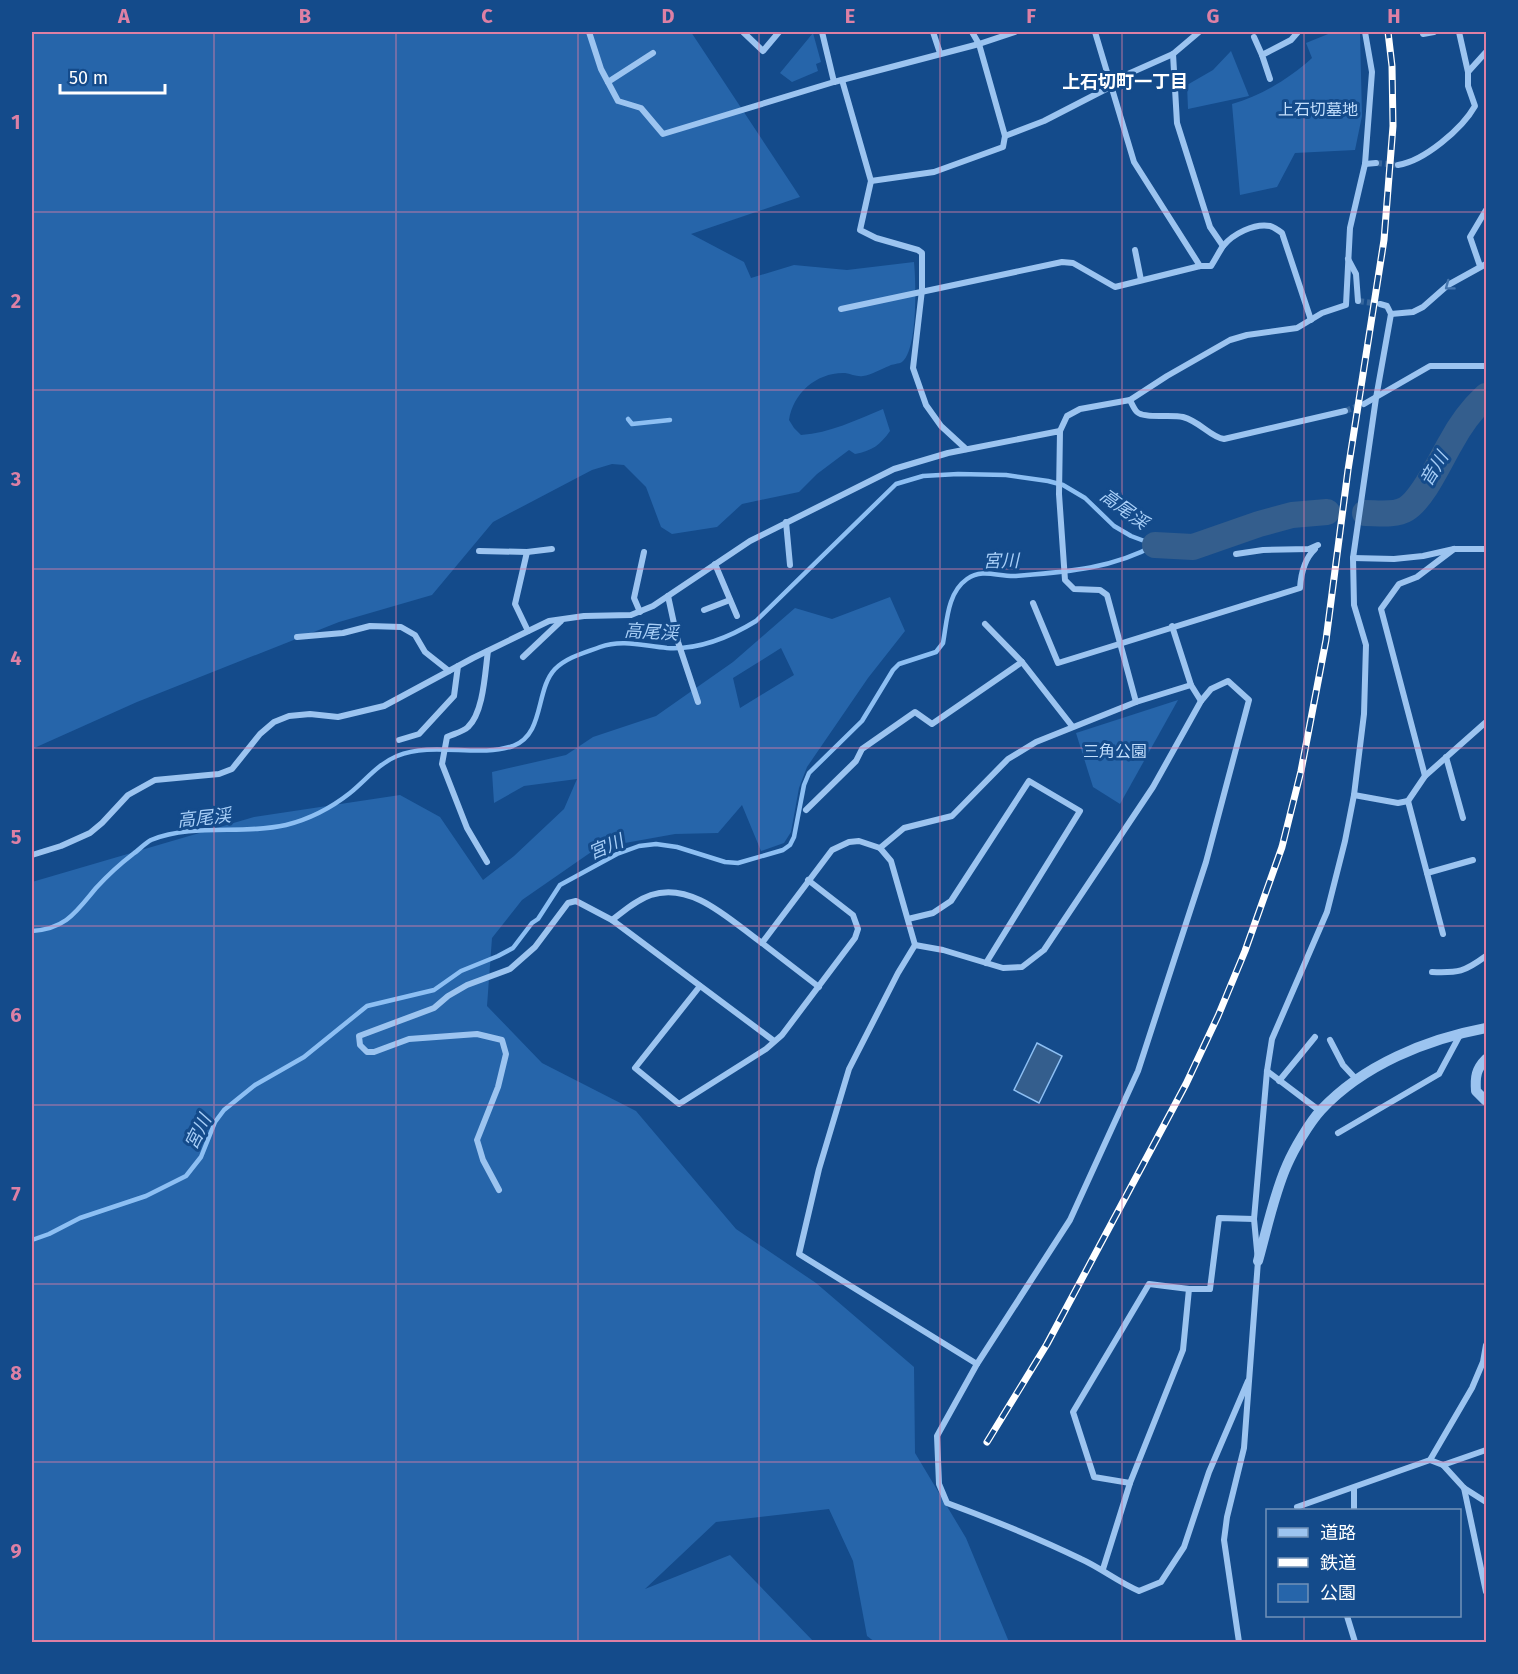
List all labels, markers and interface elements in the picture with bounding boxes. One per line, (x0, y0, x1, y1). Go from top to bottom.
text: A (117, 4, 131, 28)
text: B (299, 4, 311, 28)
text: C (481, 4, 493, 28)
text: D (661, 4, 675, 28)
text: E (845, 4, 855, 28)
text: F (1026, 4, 1036, 28)
text: G (1207, 4, 1219, 28)
text: H (1387, 4, 1401, 28)
scale bar (60, 57, 165, 95)
text: 50 m (69, 67, 108, 89)
district label: 上石切町一丁目 (1062, 71, 1188, 93)
park label: 上石切墓地 (1278, 100, 1358, 119)
text: 1 (11, 110, 21, 134)
one-way arrow (1444, 279, 1455, 290)
text: 2 (11, 289, 21, 313)
water label: 音川 (1415, 446, 1454, 490)
text: 3 (10, 467, 21, 491)
water label: 高尾渓 (1096, 484, 1154, 535)
water label: 宮川 (983, 550, 1021, 572)
water label: 高尾渓 (623, 620, 681, 645)
text: 4 (10, 646, 22, 670)
park label: 三角公園 (1083, 742, 1147, 761)
water label: 高尾渓 (176, 804, 234, 832)
text: 5 (11, 825, 22, 849)
water label: 宮川 (585, 829, 629, 864)
text: 6 (10, 1003, 22, 1027)
water label: 宮川 (180, 1109, 217, 1153)
text: 7 (11, 1182, 21, 1206)
text: 8 (10, 1361, 22, 1385)
legend (1266, 1509, 1461, 1617)
text: 道路 (1320, 1522, 1356, 1544)
text: 9 (10, 1539, 22, 1563)
text: 鉄道 (1320, 1552, 1356, 1574)
text: 公園 (1320, 1582, 1356, 1604)

